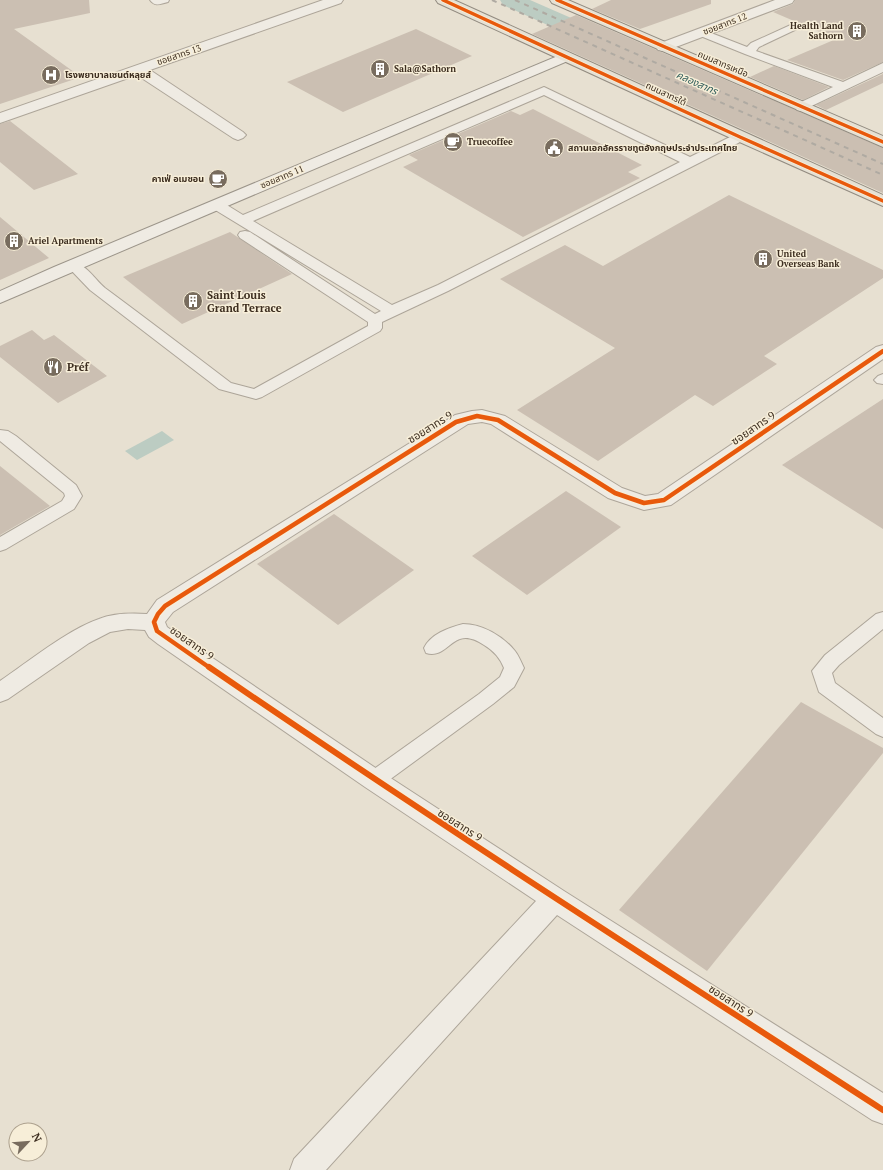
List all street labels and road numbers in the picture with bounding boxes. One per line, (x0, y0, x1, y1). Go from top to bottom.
street label: ซอยสาทร 12 (701, 10, 749, 38)
street label: ซอยสาทร 13 (155, 42, 203, 68)
street label: ถนนสาทรเหนือ (696, 48, 750, 80)
street label: ถนนสาทรใต้ (644, 79, 688, 109)
street label: ซอยสาทร 11 (258, 162, 306, 192)
street label: ซอยสาทร 9 (405, 408, 455, 446)
street label: ซอยสาทร 9 (728, 408, 778, 448)
street label: ซอยสาทร 9 (167, 623, 217, 663)
street label: ซอยสาทร 9 (435, 805, 485, 845)
street label: ซอยสาทร 9 (706, 981, 756, 1021)

